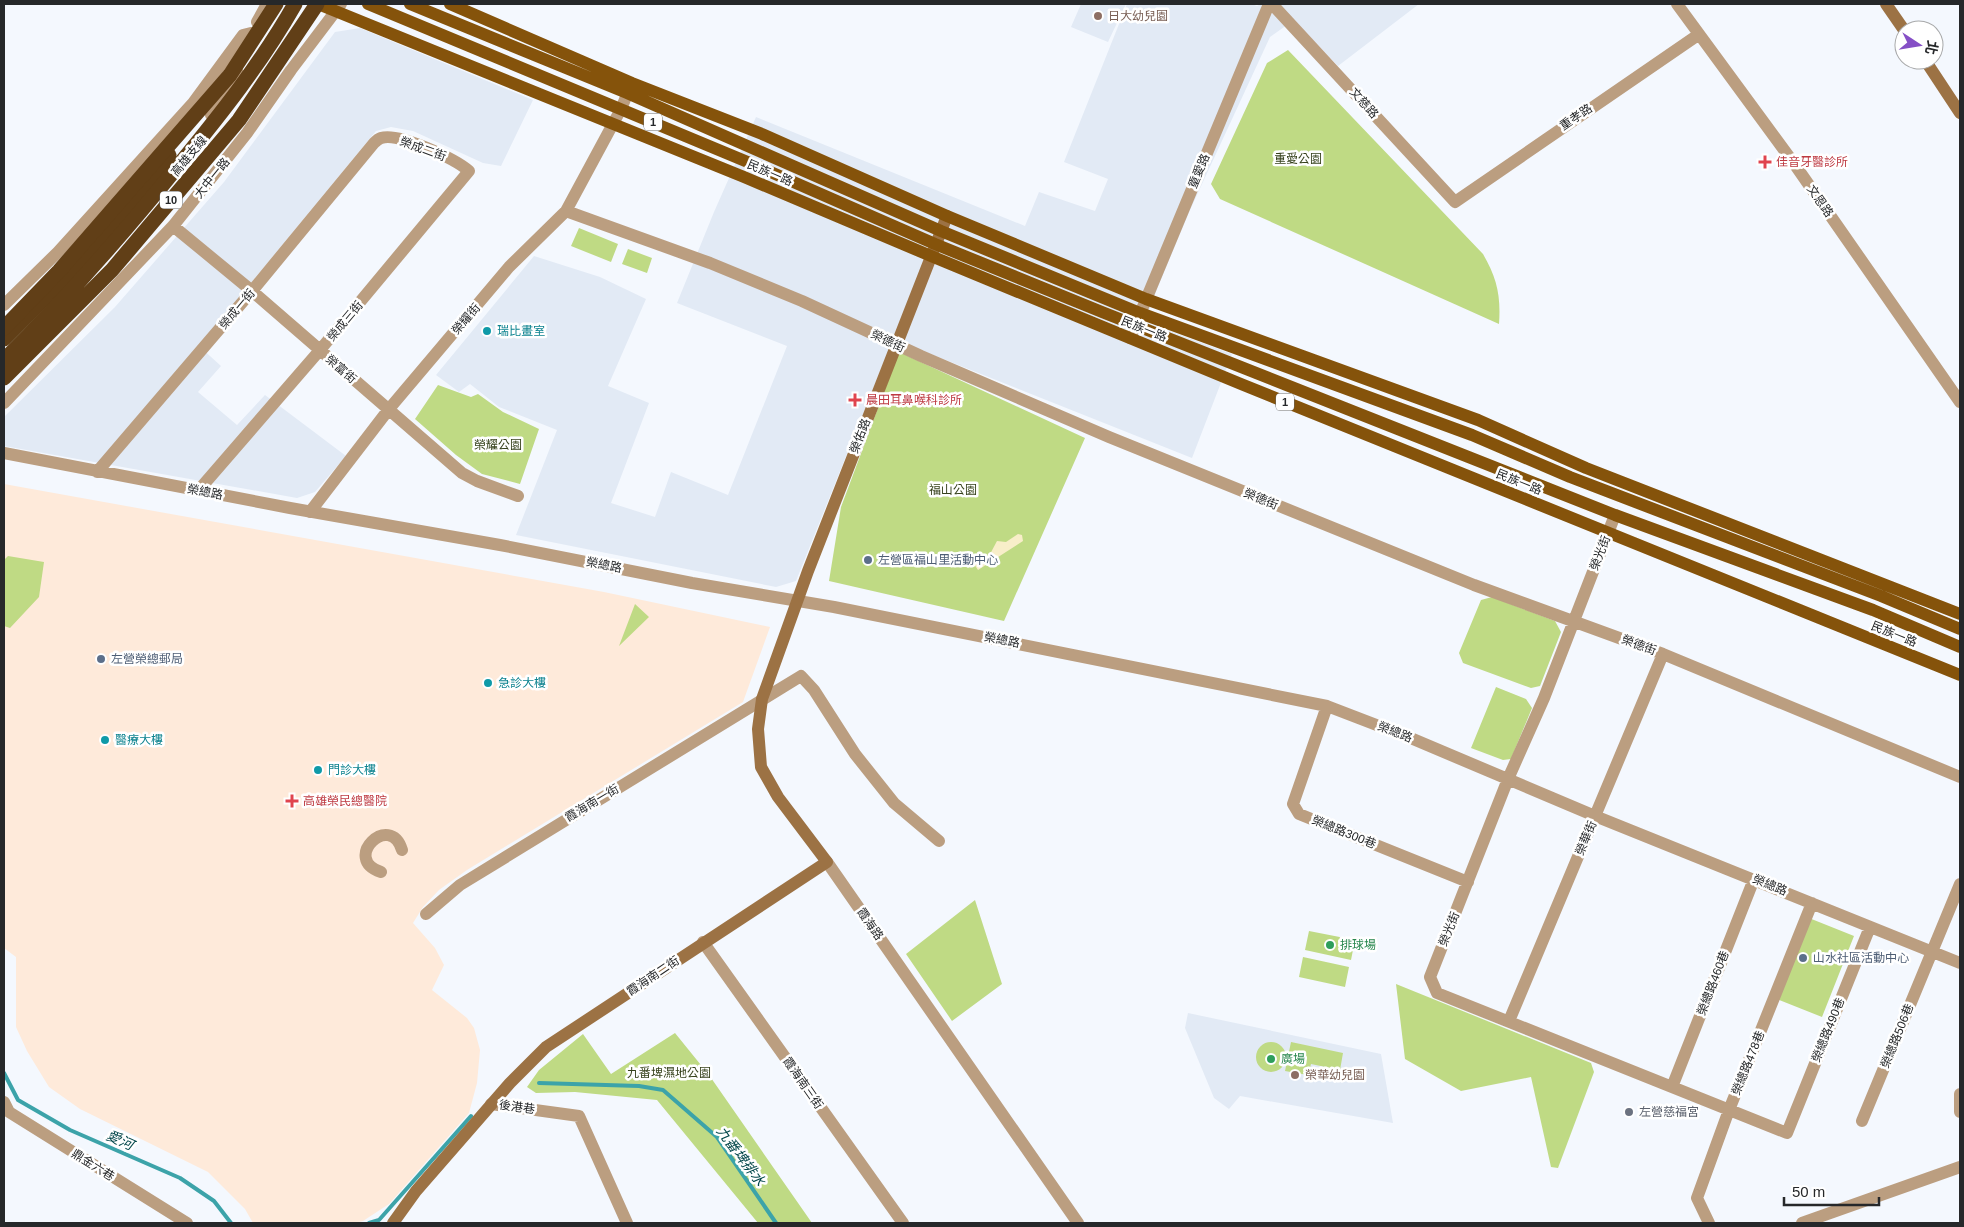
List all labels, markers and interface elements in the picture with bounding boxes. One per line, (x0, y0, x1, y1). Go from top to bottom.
place label: 日大幼兒園 (1108, 9, 1168, 23)
marker: 日大幼兒園 (1092, 10, 1104, 22)
north arrow (1894, 20, 1944, 70)
text: 北 (1922, 39, 1941, 56)
street label: 文慈路 (1347, 85, 1381, 121)
street label: 重孝路 (1557, 101, 1595, 133)
road number: 1 (644, 114, 662, 130)
street label: 高雄支線 (168, 133, 210, 179)
street label: 榮成二街 (398, 134, 448, 164)
street label: 重愛路 (1186, 152, 1212, 190)
park label: 重愛公園 (1274, 152, 1322, 166)
street label: 大中一路 (191, 155, 233, 201)
marker: 佳音牙醫診所 (1758, 155, 1772, 169)
place label: 佳音牙醫診所 (1776, 155, 1848, 169)
street label: 民族一路 (745, 157, 795, 189)
street label: 文恩路 (1804, 182, 1836, 220)
road number: 10 (160, 192, 182, 208)
street label: 榮成一街 (216, 286, 258, 332)
street label: 榮成三街 (324, 298, 366, 344)
street label: 榮耀街 (449, 301, 483, 337)
street label: 民族一路 (1119, 314, 1169, 344)
place label: 瑞比畫室 (497, 324, 545, 338)
marker: 瑞比畫室 (481, 325, 493, 337)
street label: 榮德街 (869, 327, 907, 355)
street label: 榮富街 (323, 352, 359, 386)
marker: 晨田耳鼻喉科診所 (848, 393, 862, 407)
place label: 晨田耳鼻喉科診所 (866, 393, 962, 407)
road number: 1 (1276, 394, 1294, 411)
street label: 榮佑路 (847, 417, 873, 455)
park label: 榮耀公園 (474, 438, 522, 452)
street label: 民族一路 (1494, 467, 1544, 497)
street label: 榮總路 (186, 482, 224, 502)
park label: 福山公園 (929, 483, 977, 497)
street label: 榮德街 (1242, 486, 1280, 512)
street label: 榮光街 (1587, 534, 1613, 572)
place label: 左營區福山里活動中心 (878, 553, 998, 567)
marker: 左營區福山里活動中心 (862, 554, 874, 566)
street label: 榮總路 (585, 555, 623, 575)
street label: 民族一路 (1869, 619, 1919, 649)
street label: 榮總路 (983, 630, 1021, 650)
street label: 榮德街 (1620, 632, 1658, 658)
place label: 左營榮總郵局 (111, 652, 183, 666)
marker: 左營榮總郵局 (95, 653, 107, 665)
place label: 急診大樓 (498, 676, 546, 690)
marker: 急診大樓 (482, 677, 494, 689)
street label: 榮總路 (1376, 719, 1414, 745)
place label: 醫療大樓 (115, 733, 163, 747)
marker: 醫療大樓 (99, 734, 111, 746)
place label: 門診大樓 (328, 763, 376, 777)
marker: 門診大樓 (312, 764, 324, 776)
street label: 霞海南一街 (563, 782, 621, 824)
marker: 高雄榮民總醫院 (285, 794, 299, 808)
place label: 高雄榮民總醫院 (303, 794, 387, 808)
street label: 榮總路300巷 (1310, 813, 1378, 851)
street label: 榮華街 (1573, 819, 1599, 857)
street label: 榮總路 (1751, 872, 1789, 898)
street label: 霞海路 (854, 905, 886, 943)
street label: 榮光街 (1436, 910, 1462, 948)
place label: 排球場 (1340, 938, 1376, 952)
marker: 排球場 (1324, 939, 1336, 951)
street label: 榮總路460巷 (1694, 949, 1732, 1017)
place label: 山水社區活動中心 (1813, 951, 1909, 965)
marker: 山水社區活動中心 (1797, 952, 1809, 964)
street label: 霞海南二街 (624, 953, 682, 999)
street label: 榮總路490巷 (1809, 996, 1847, 1064)
street label: 榮總路506巷 (1878, 1002, 1916, 1070)
street label: 榮總路478巷 (1729, 1029, 1767, 1097)
place label: 廣場 (1281, 1052, 1305, 1066)
marker: 廣場 (1265, 1053, 1277, 1065)
street label: 霞海南三街 (780, 1054, 826, 1112)
park label: 九番埤濕地公園 (627, 1066, 711, 1080)
place label: 榮華幼兒園 (1305, 1068, 1365, 1082)
marker: 榮華幼兒園 (1289, 1069, 1301, 1081)
street label: 後港巷 (498, 1098, 536, 1116)
place label: 左營慈福宮 (1639, 1105, 1699, 1119)
marker: 左營慈福宮 (1623, 1106, 1635, 1118)
water label: 九番埤排水 (714, 1123, 769, 1190)
water label: 愛河 (104, 1127, 139, 1154)
street label: 鼎金六巷 (69, 1146, 117, 1184)
scale bar (1784, 1174, 1879, 1206)
text: 50 m (1792, 1183, 1825, 1200)

